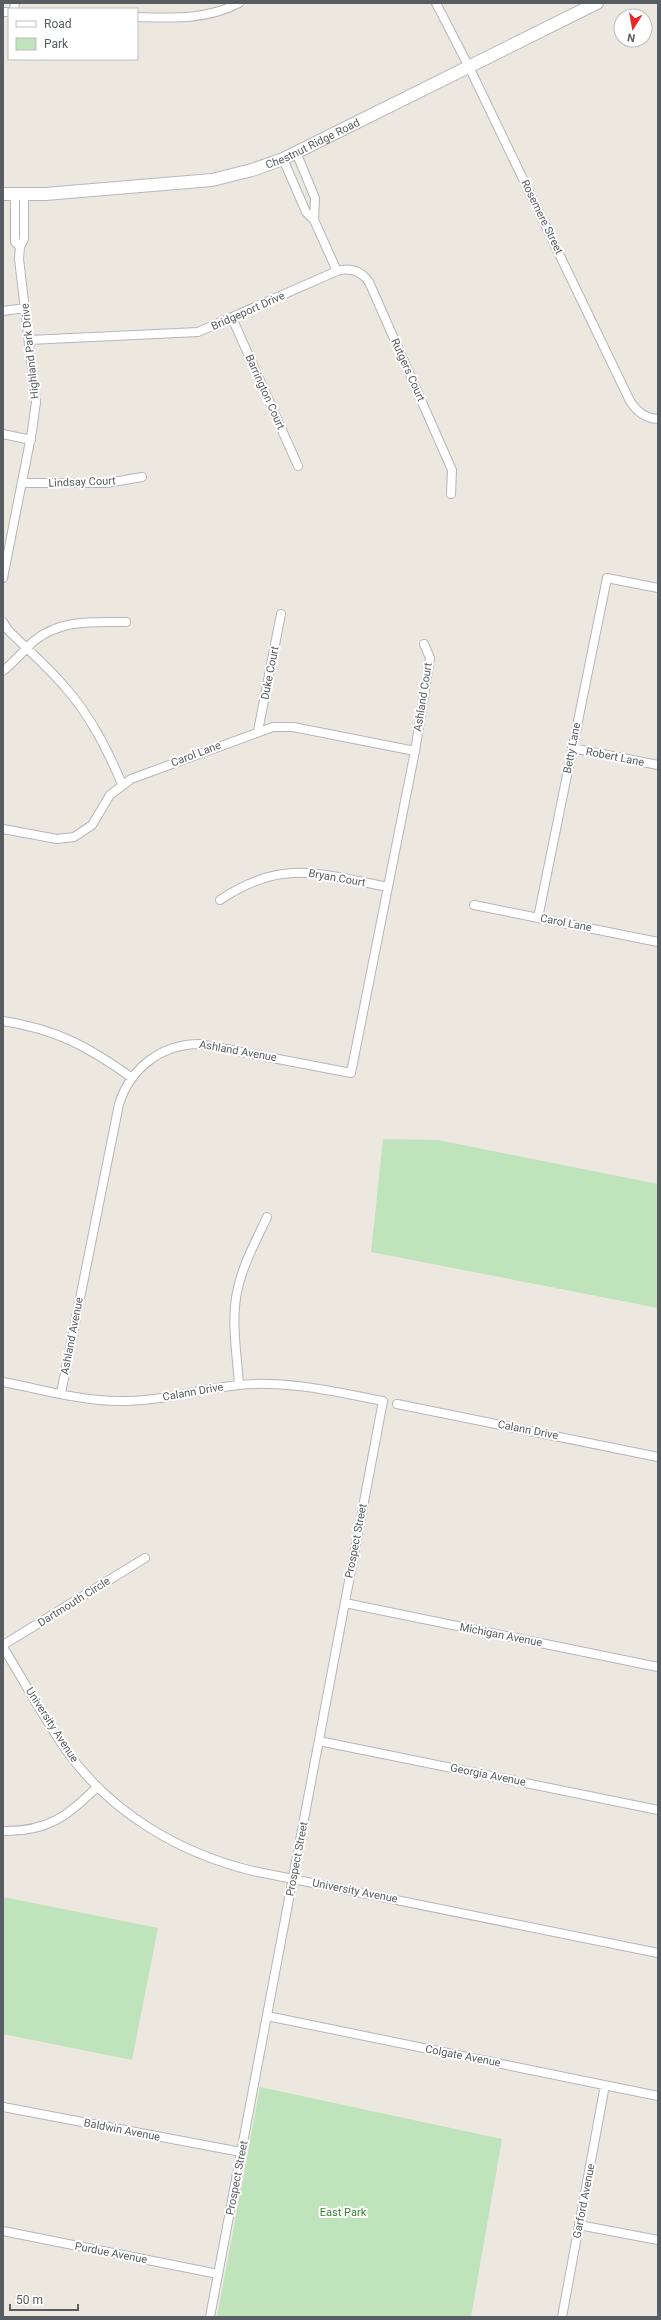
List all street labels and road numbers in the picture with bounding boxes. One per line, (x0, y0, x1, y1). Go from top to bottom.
street label: Chestnut Ridge Road (264, 116, 362, 171)
street label: Rosemere Street (518, 178, 566, 257)
street label: Bridgeport Drive (209, 289, 287, 333)
street label: Highland Park Drive (18, 302, 41, 399)
street label: Rutgers Court (388, 336, 428, 404)
street label: Barrington Court (243, 352, 288, 432)
street label: Lindsay Court (48, 474, 116, 490)
street label: Duke Court (258, 645, 282, 701)
street label: Ashland Court (411, 661, 435, 732)
street label: Betty Lane (561, 721, 583, 775)
street label: Carol Lane (169, 739, 223, 769)
street label: Robert Lane (585, 745, 645, 769)
street label: Bryan Court (307, 867, 367, 889)
street label: Carol Lane (539, 912, 593, 934)
street label: Ashland Avenue (198, 1038, 278, 1064)
street label: Ashland Avenue (58, 1296, 86, 1376)
street label: Calann Drive (162, 1380, 225, 1404)
street label: Calann Drive (497, 1418, 560, 1442)
street label: Prospect Street (342, 1502, 370, 1579)
street label: Dartmouth Circle (35, 1574, 113, 1629)
street label: Michigan Avenue (459, 1621, 543, 1649)
street label: University Avenue (23, 1685, 81, 1765)
street label: Georgia Avenue (449, 1761, 527, 1789)
street label: Prospect Street (283, 1820, 311, 1897)
street label: University Avenue (311, 1876, 399, 1906)
street label: Colgate Avenue (424, 2042, 502, 2070)
street label: Baldwin Avenue (83, 2116, 161, 2144)
street label: Prospect Street (223, 2139, 251, 2216)
street label: Garford Avenue (570, 2162, 598, 2240)
street label: Purdue Avenue (74, 2240, 148, 2266)

